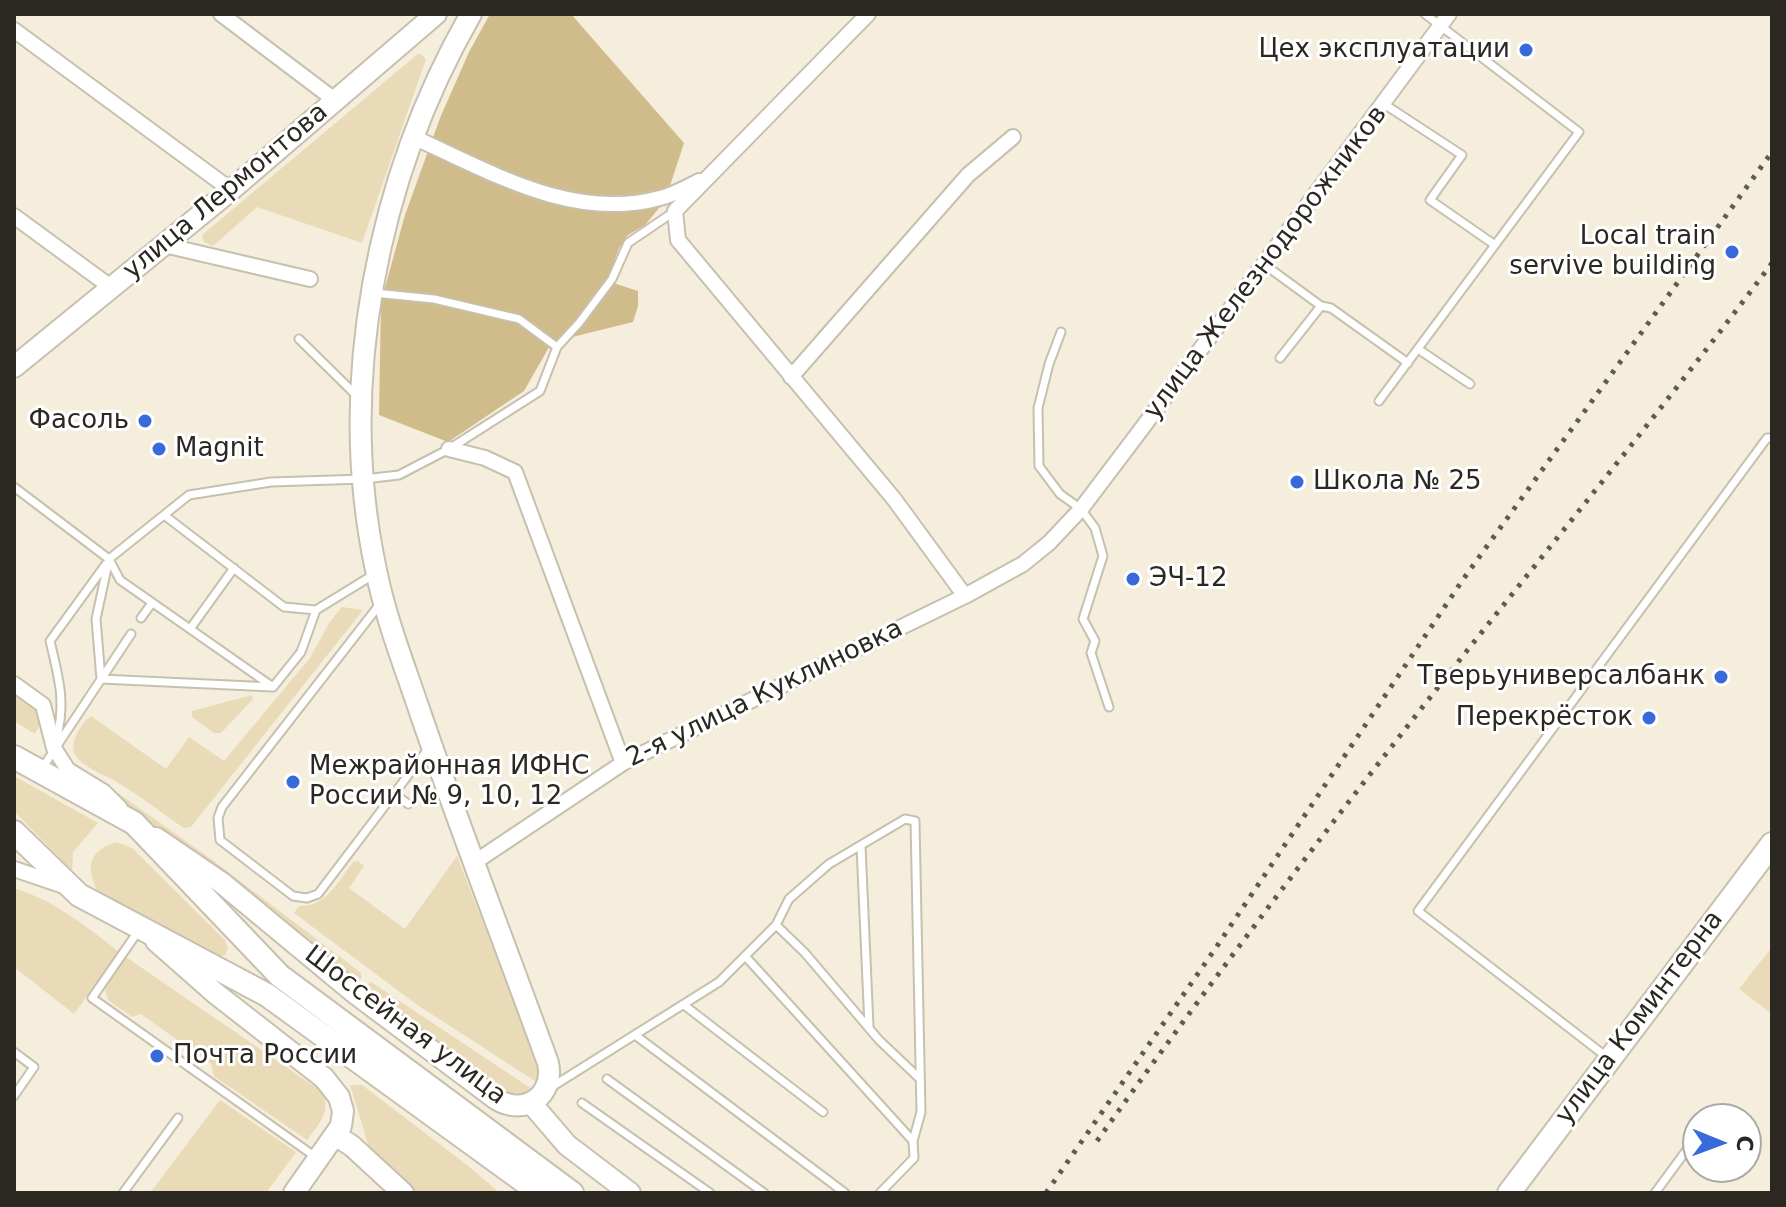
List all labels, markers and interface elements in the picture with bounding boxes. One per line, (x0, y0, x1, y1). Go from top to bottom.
place label: Цех эксплуатации (1258, 34, 1510, 66)
marker: Цех эксплуатации (1517, 41, 1535, 59)
street label: улица Лермонтова (117, 97, 335, 287)
street label: улица Железнодорожников (1138, 100, 1394, 426)
place label: Local train servive building (1509, 221, 1716, 282)
marker: Local train servive building (1723, 243, 1741, 261)
place label: Фасоль (29, 405, 129, 437)
marker: Фасоль (136, 412, 154, 430)
place label: Magnit (175, 433, 264, 465)
marker: Magnit (150, 440, 168, 458)
place label: Школа № 25 (1313, 466, 1482, 498)
marker: Школа № 25 (1288, 473, 1306, 491)
place label: ЭЧ-12 (1149, 563, 1227, 595)
marker: ЭЧ-12 (1124, 570, 1142, 588)
street label: 2-я улица Куклиновка (622, 613, 908, 775)
place label: Тверьуниверсалбанк (1417, 661, 1705, 693)
marker: Тверьуниверсалбанк (1712, 668, 1730, 686)
place label: Перекрёсток (1456, 702, 1633, 734)
marker: Перекрёсток (1640, 709, 1658, 727)
place label: Межрайонная ИФНС России № 9, 10, 12 (309, 751, 589, 812)
marker: Межрайонная ИФНС России № 9, 10, 12 (284, 773, 302, 791)
street label: улица Коминтерна (1550, 905, 1730, 1131)
street label: Шоссейная улица (298, 940, 512, 1112)
place label: Почта России (173, 1040, 357, 1072)
marker: Почта России (148, 1047, 166, 1065)
north arrow (1682, 1103, 1762, 1183)
text: С (1732, 1135, 1757, 1152)

